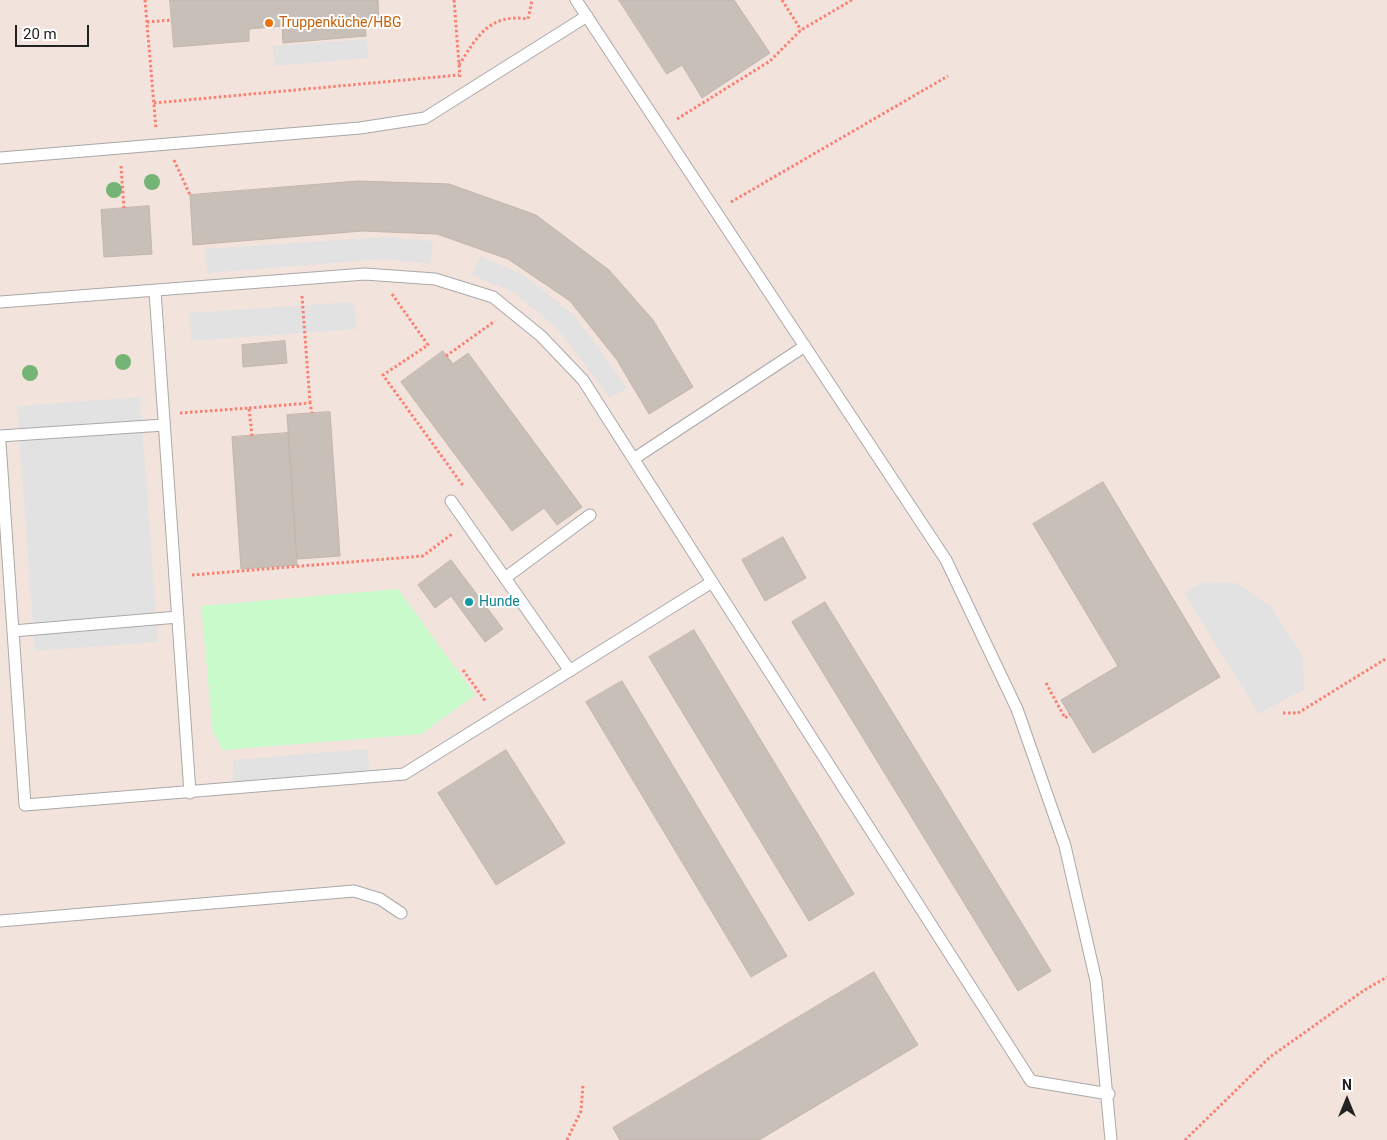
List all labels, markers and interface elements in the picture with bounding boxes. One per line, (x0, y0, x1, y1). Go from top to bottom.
scale bar (18, 15, 91, 47)
place label: Truppenküche/HBG (279, 15, 401, 31)
marker: Truppenküche/HBG (263, 17, 275, 29)
text: 20 m (23, 25, 57, 43)
place label: Hunde (479, 594, 520, 610)
marker: Hunde (463, 596, 475, 608)
north arrow (1322, 1075, 1372, 1125)
text: N (1342, 1077, 1352, 1093)

